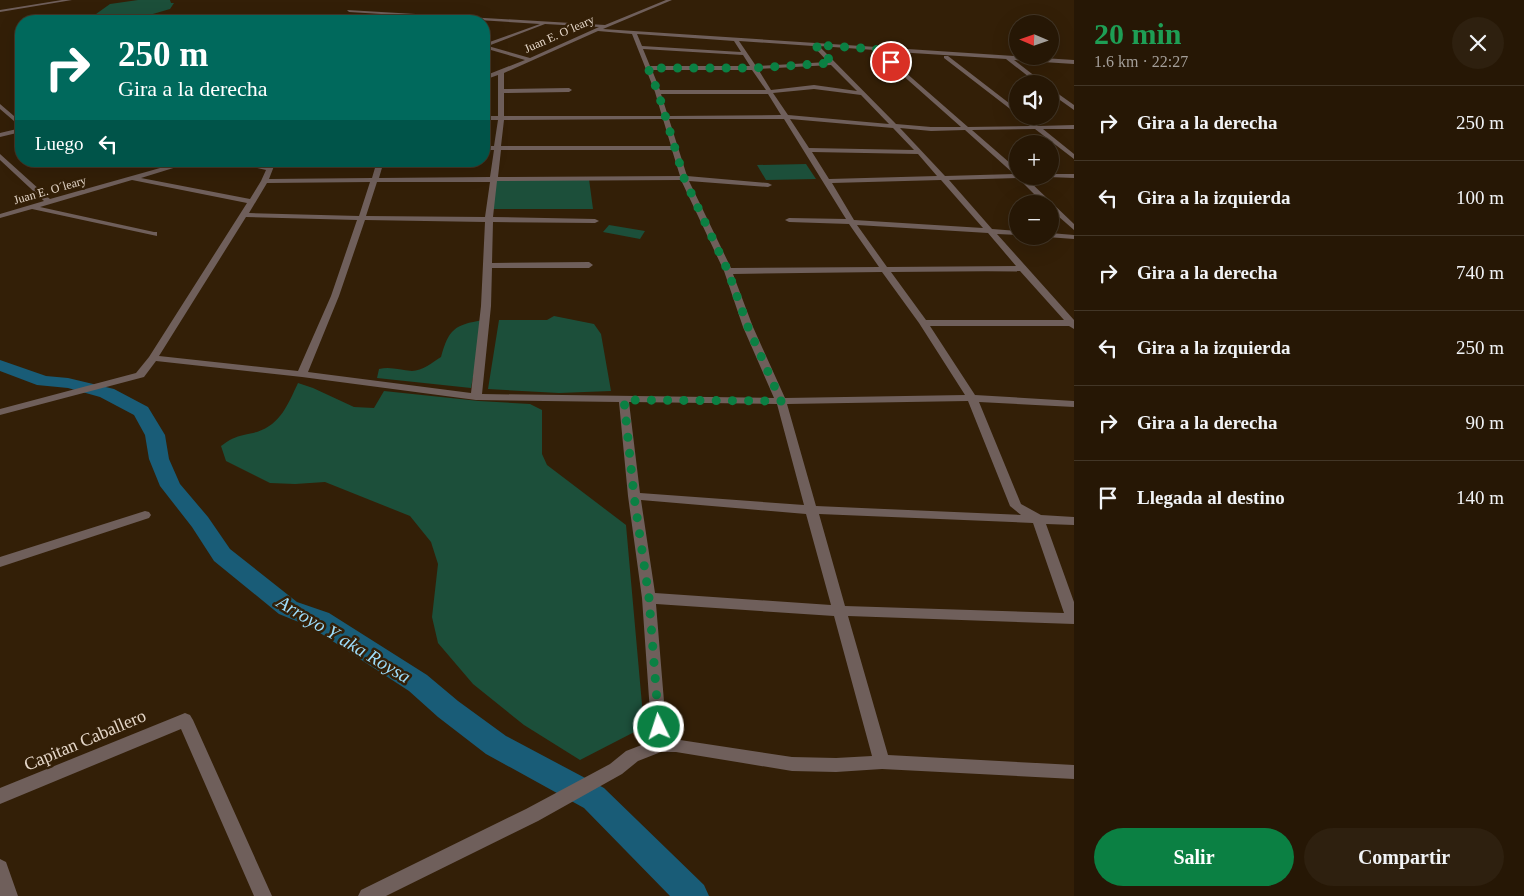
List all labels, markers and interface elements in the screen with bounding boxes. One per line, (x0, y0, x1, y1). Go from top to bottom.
street label: Juan E. O´leary (522, 12, 596, 56)
north arrow (1009, 15, 1059, 65)
map controls (1009, 15, 1059, 245)
text: 20 min (1094, 17, 1182, 50)
button: close (1452, 17, 1504, 69)
icon: right (35, 35, 100, 100)
text: 250 m (118, 35, 208, 74)
pin (870, 41, 912, 83)
icon: arrive (877, 48, 905, 76)
text: 1.6 km · 22:27 (1094, 53, 1188, 70)
button: sound (1009, 75, 1059, 125)
text: Gira a la derecha (118, 76, 268, 101)
icon: right (1094, 109, 1122, 137)
text: Gira a la derecha (1137, 112, 1278, 133)
text: 250 m (1456, 112, 1504, 133)
icon: left (94, 130, 122, 158)
text: Luego (35, 133, 84, 154)
button: + (1009, 135, 1059, 185)
street label: Juan E. O´leary (12, 173, 88, 207)
icon: left (1094, 184, 1122, 212)
text: Gira a la izquierda (1137, 187, 1291, 208)
text: 100 m (1456, 187, 1504, 208)
button: − (1009, 195, 1059, 245)
icon: right (1094, 259, 1122, 287)
text: Gira a la derecha (1137, 262, 1278, 283)
text: 740 m (1456, 262, 1504, 283)
icon: left (1094, 334, 1122, 362)
text: Gira a la izquierda (1137, 337, 1291, 358)
text: 250 m (1456, 337, 1504, 358)
icon: right (1094, 409, 1122, 437)
text: Gira a la derecha (1137, 412, 1278, 433)
text: 90 m (1465, 412, 1504, 433)
icon: arrive (1094, 484, 1122, 512)
text: Llegada al destino (1137, 487, 1285, 508)
text: 140 m (1456, 487, 1504, 508)
water label: Arroyo Y aka Roysa (272, 590, 414, 687)
position arrow (632, 700, 684, 752)
street label: Capitan Caballero (21, 705, 149, 775)
button: Salir (1094, 828, 1294, 886)
button: Compartir (1304, 828, 1504, 886)

